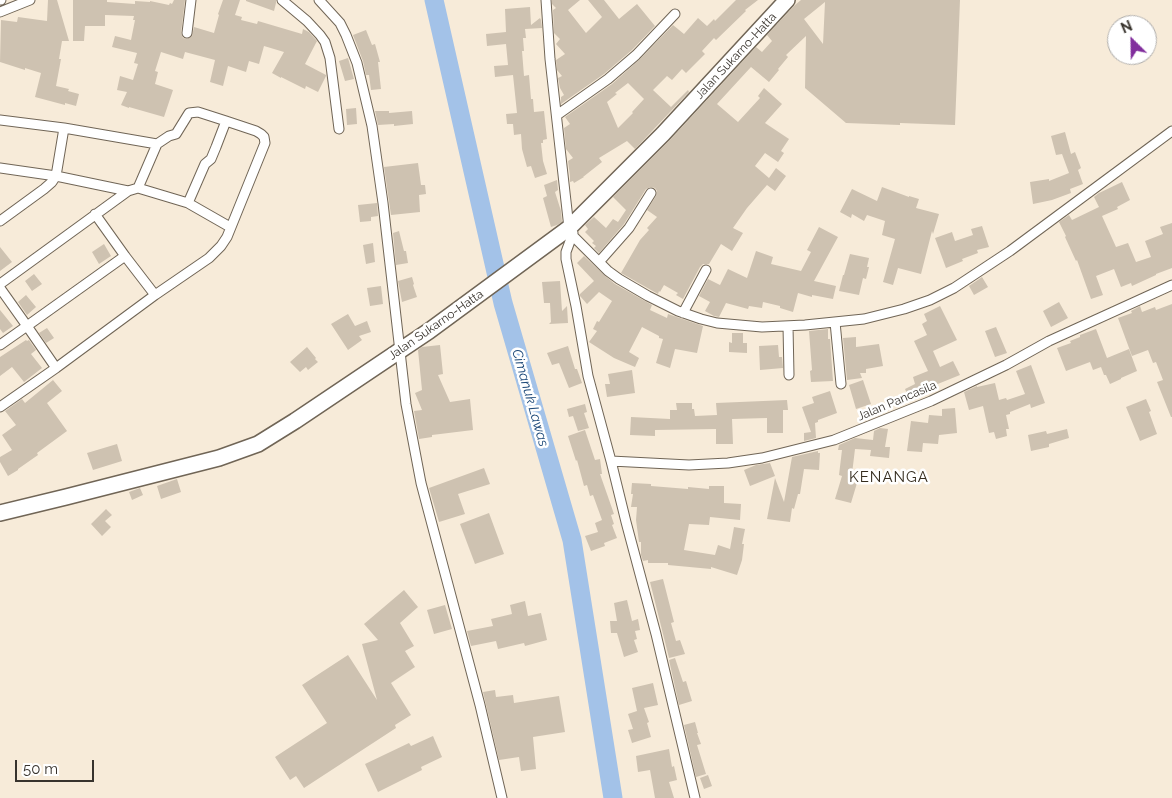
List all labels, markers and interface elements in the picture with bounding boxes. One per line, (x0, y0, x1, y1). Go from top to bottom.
street label: Jalan Sukarno-Hatta (692, 10, 780, 102)
north arrow (1107, 15, 1157, 65)
text: N (1118, 18, 1135, 37)
street label: Jalan Sukarno-Hatta (386, 287, 486, 363)
water label: Cimanuk Lawas (508, 347, 552, 449)
street label: Jalan Pancasila (855, 378, 939, 424)
district label: KENANGA (848, 468, 930, 486)
scale bar (18, 750, 96, 782)
text: 50 m (23, 760, 58, 778)

